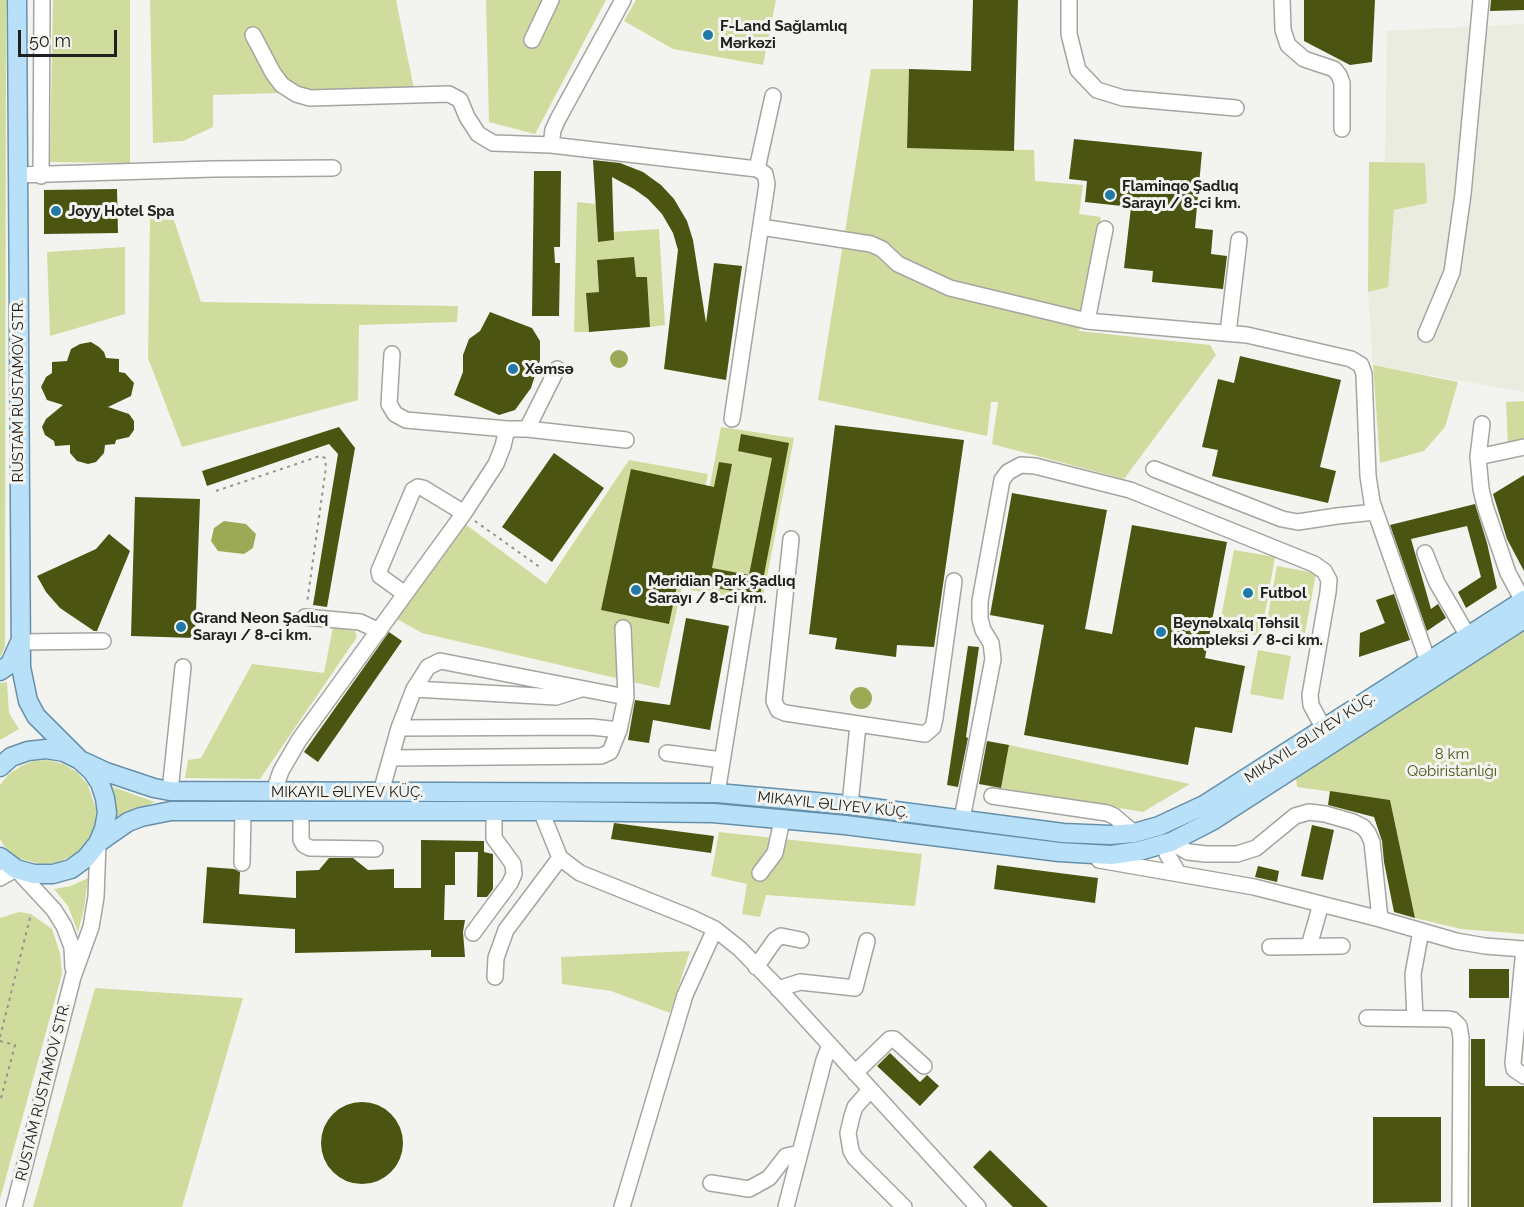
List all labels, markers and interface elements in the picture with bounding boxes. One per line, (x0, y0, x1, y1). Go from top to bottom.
place label: F-Land Sağlamlıq Mərkəzi (720, 17, 847, 52)
scale bar (21, 18, 120, 56)
marker: F-Land Sağlamlıq Mərkəzi (701, 28, 715, 42)
text: 50 m (29, 30, 71, 51)
place label: Flaminqo Şadlıq Sarayı / 8-ci km. (1122, 177, 1241, 212)
marker: Flaminqo Şadlıq Sarayı / 8-ci km. (1103, 188, 1117, 202)
place label: Joyy Hotel Spa (68, 202, 174, 220)
marker: Joyy Hotel Spa (49, 204, 63, 218)
street label: RUSTAM RUSTAMOV STR. (9, 300, 27, 482)
place label: Xəmsə (525, 360, 574, 378)
marker: Xəmsə (506, 362, 520, 376)
place label: Meridian Park Şadlıq Sarayı / 8-ci km. (648, 572, 795, 607)
marker: Meridian Park Şadlıq Sarayı / 8-ci km. (629, 583, 643, 597)
place label: Futbol (1260, 584, 1307, 602)
marker: Futbol (1241, 586, 1255, 600)
place label: Grand Neon Şadlıq Sarayı / 8-ci km. (193, 609, 328, 644)
place label: Beynəlxalq Təhsil Kompleksi / 8-ci km. (1173, 614, 1323, 649)
marker: Grand Neon Şadlıq Sarayı / 8-ci km. (174, 620, 188, 634)
marker: Beynəlxalq Təhsil Kompleksi / 8-ci km. (1154, 625, 1168, 639)
street label: MIKAYIL ƏLIYEV KÜÇ. (1241, 689, 1379, 787)
park label: 8 km Qəbiristanlığı (1407, 745, 1497, 780)
street label: MIKAYIL ƏLIYEV KÜÇ. (271, 783, 423, 801)
street label: MIKAYIL ƏLIYEV KÜÇ. (756, 788, 910, 822)
street label: RUSTAM RUSTAMOV STR. (12, 1001, 74, 1183)

